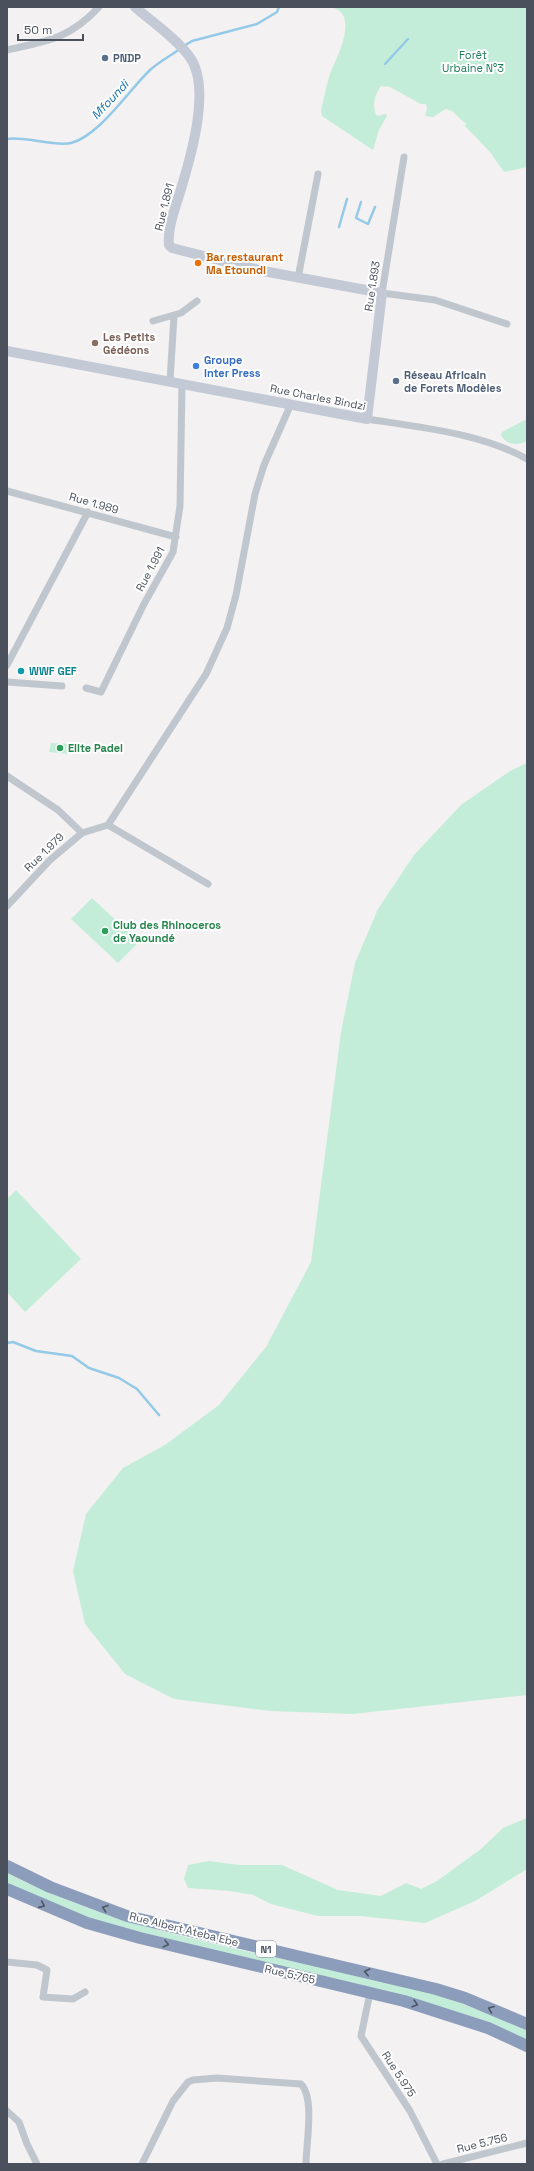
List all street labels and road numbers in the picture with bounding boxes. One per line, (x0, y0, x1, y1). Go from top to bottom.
street label: Rue 1.891 (151, 182, 177, 232)
street label: Rue 1.893 (361, 260, 383, 312)
street label: Rue Charles Bindzi (269, 381, 367, 413)
street label: Rue 1.989 (68, 489, 121, 517)
street label: Rue 1.991 (132, 544, 168, 594)
street label: Rue 1.979 (21, 829, 67, 874)
street label: Rue Albert Ateba Ebe (128, 1909, 240, 1949)
road number: N1 (256, 1941, 276, 1957)
street label: Rue 5.765 (263, 1961, 317, 1987)
street label: Rue 5.975 (379, 2049, 419, 2100)
street label: Rue 5.756 (455, 2130, 509, 2156)

